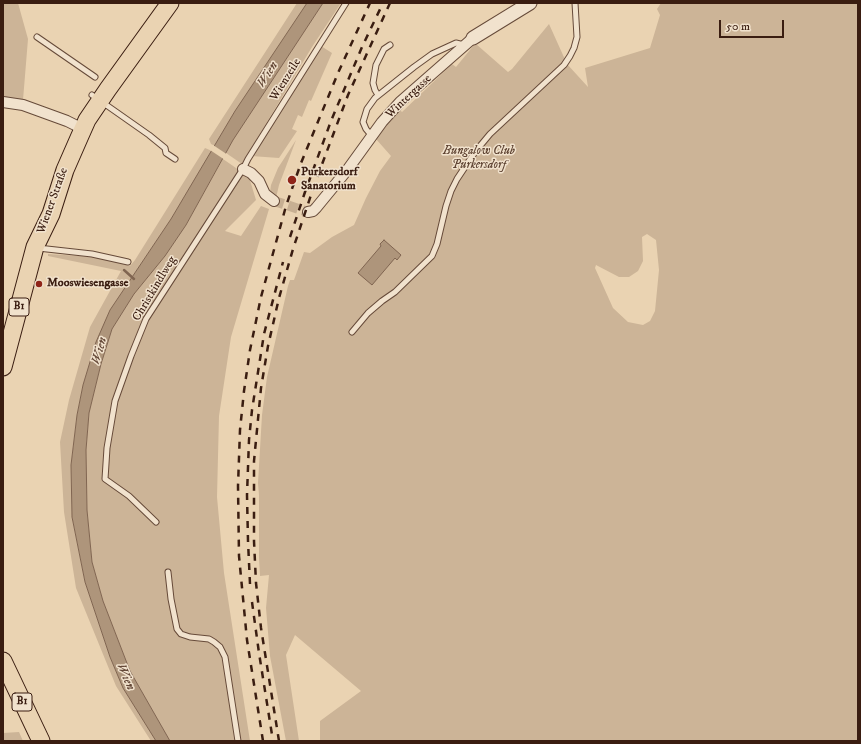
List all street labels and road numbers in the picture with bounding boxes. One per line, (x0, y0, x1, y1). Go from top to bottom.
street label: Wienzeile (267, 56, 305, 104)
street label: Wintergasse (383, 72, 435, 122)
street label: Wiener Straße (34, 166, 72, 236)
street label: Christkindlweg (130, 254, 180, 324)
road number: B1 (9, 298, 29, 316)
road number: B1 (12, 693, 32, 711)

